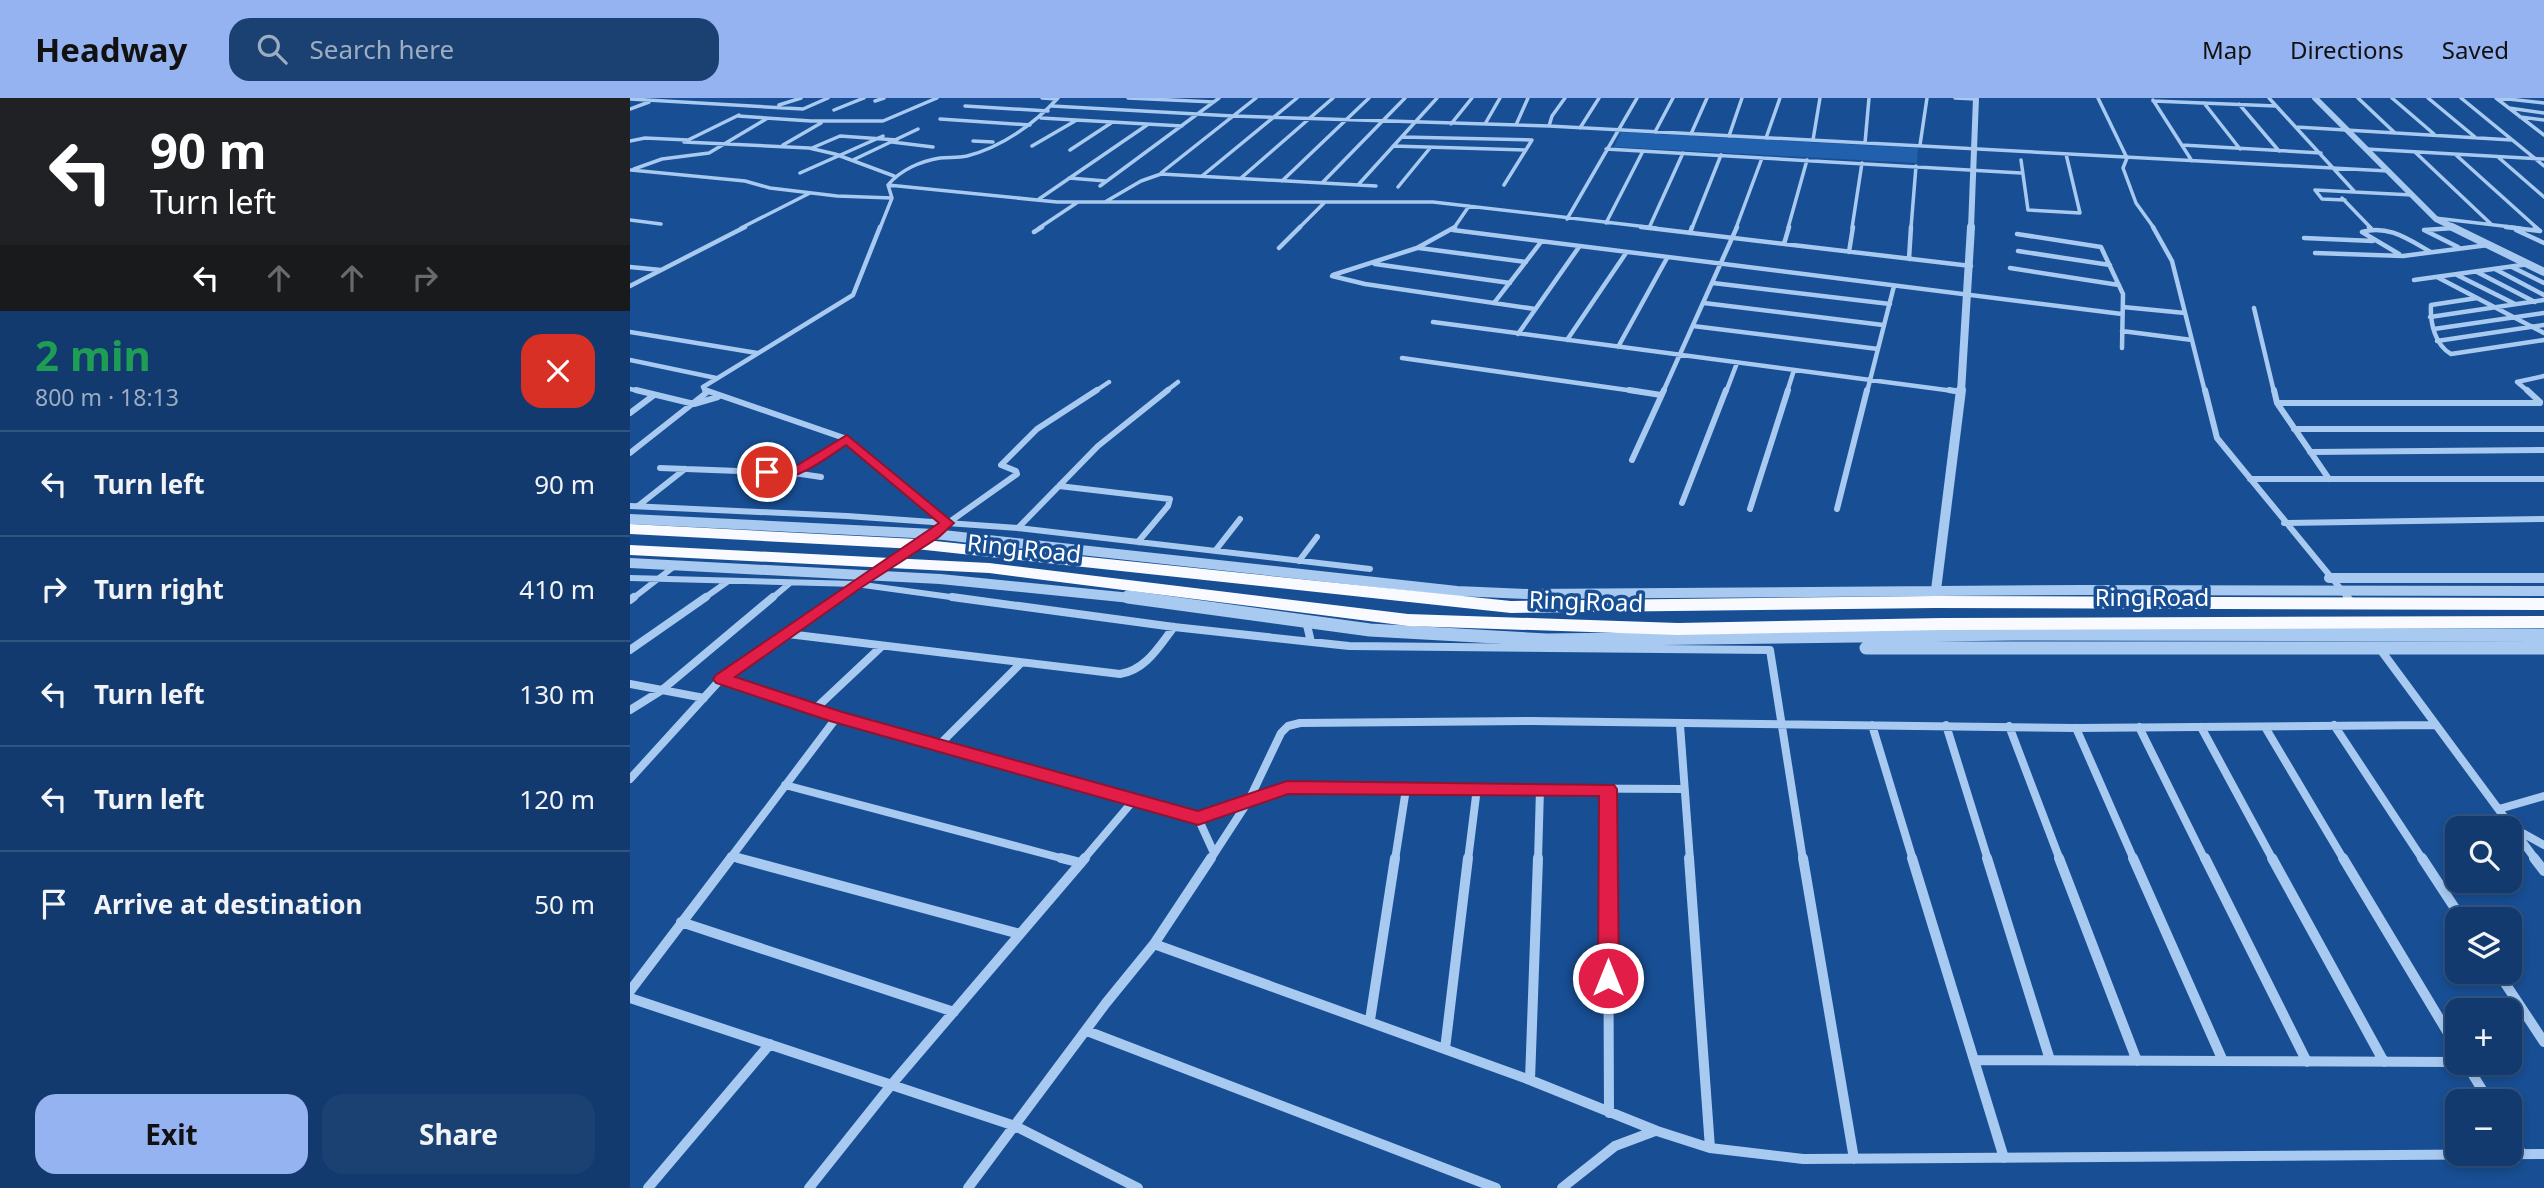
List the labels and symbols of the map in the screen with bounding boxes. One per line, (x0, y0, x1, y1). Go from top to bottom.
pin (737, 442, 797, 502)
street label: Ring Road (965, 525, 1083, 570)
street label: Ring Road (2095, 580, 2209, 613)
street label: Ring Road (1528, 582, 1644, 619)
position arrow (1571, 941, 1645, 1015)

